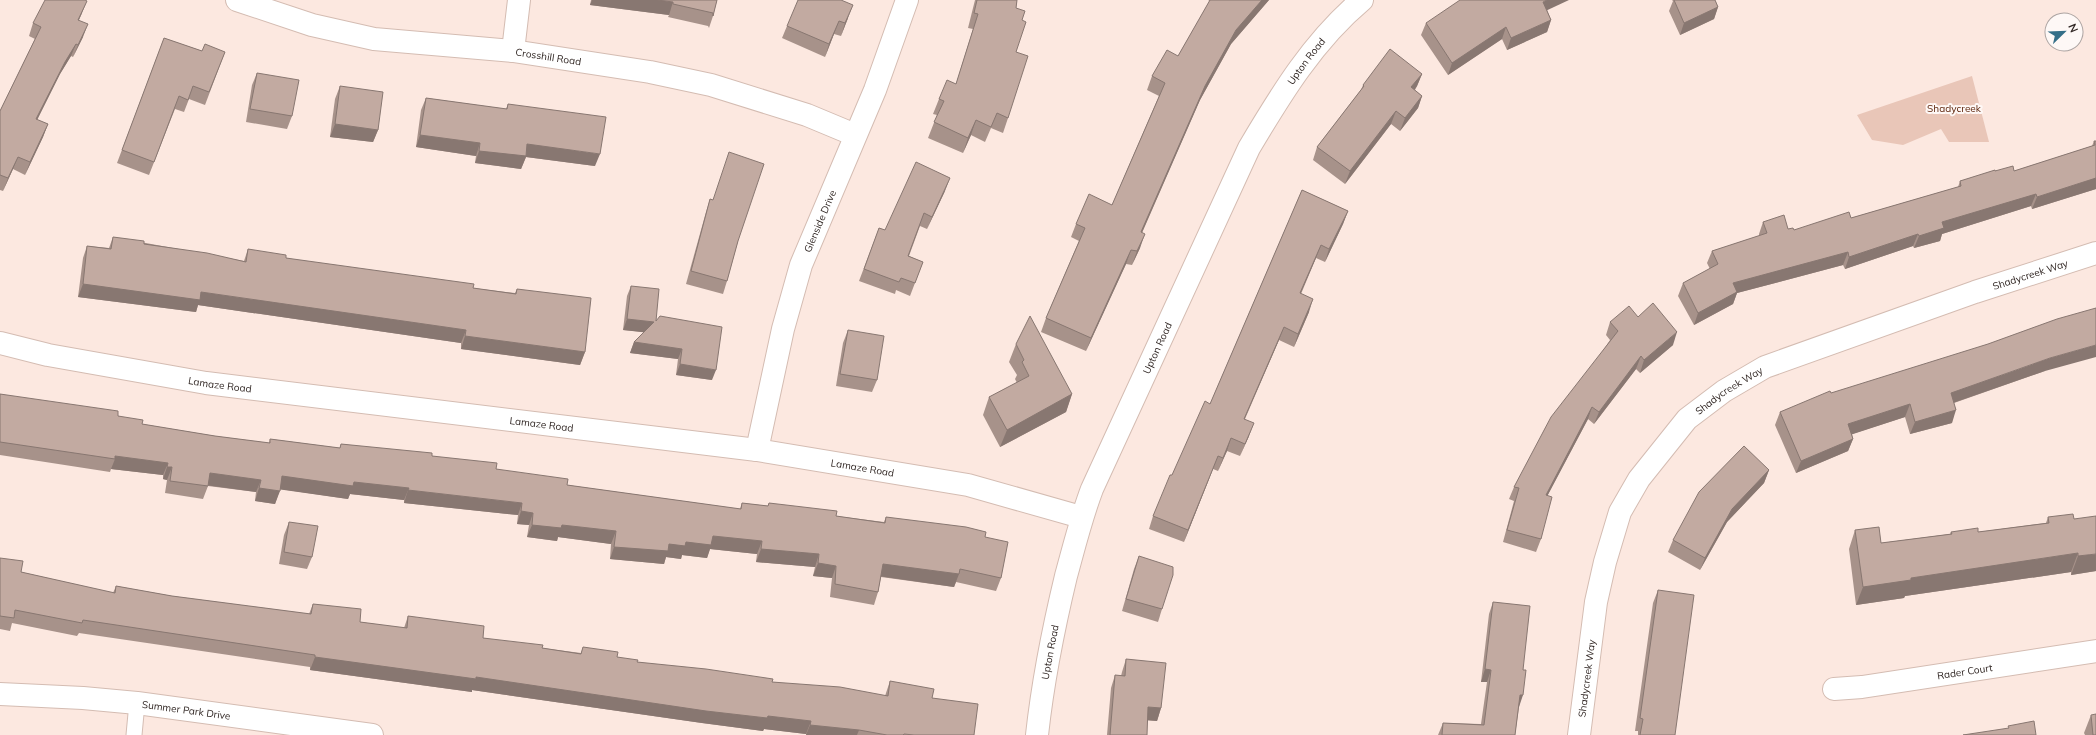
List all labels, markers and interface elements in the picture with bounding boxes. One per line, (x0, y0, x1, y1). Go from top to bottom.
north arrow (2044, 12, 2084, 52)
text: N (2065, 22, 2081, 35)
street label: Upton Road (1284, 35, 1328, 87)
street label: Crosshill Road (515, 45, 582, 68)
park label: Shadycreek (1927, 102, 1982, 115)
street label: Glenside Drive (801, 188, 839, 254)
street label: Shadycreek Way (1991, 256, 2070, 293)
street label: Upton Road (1140, 320, 1175, 376)
street label: Shadycreek Way (1693, 363, 1766, 418)
street label: Lamaze Road (187, 374, 252, 396)
street label: Lamaze Road (509, 414, 574, 435)
street label: Lamaze Road (830, 456, 895, 480)
street label: Upton Road (1039, 624, 1062, 680)
street label: Shadycreek Way (1575, 638, 1598, 718)
street label: Rader Court (1936, 661, 1994, 682)
street label: Summer Park Drive (141, 698, 231, 723)

